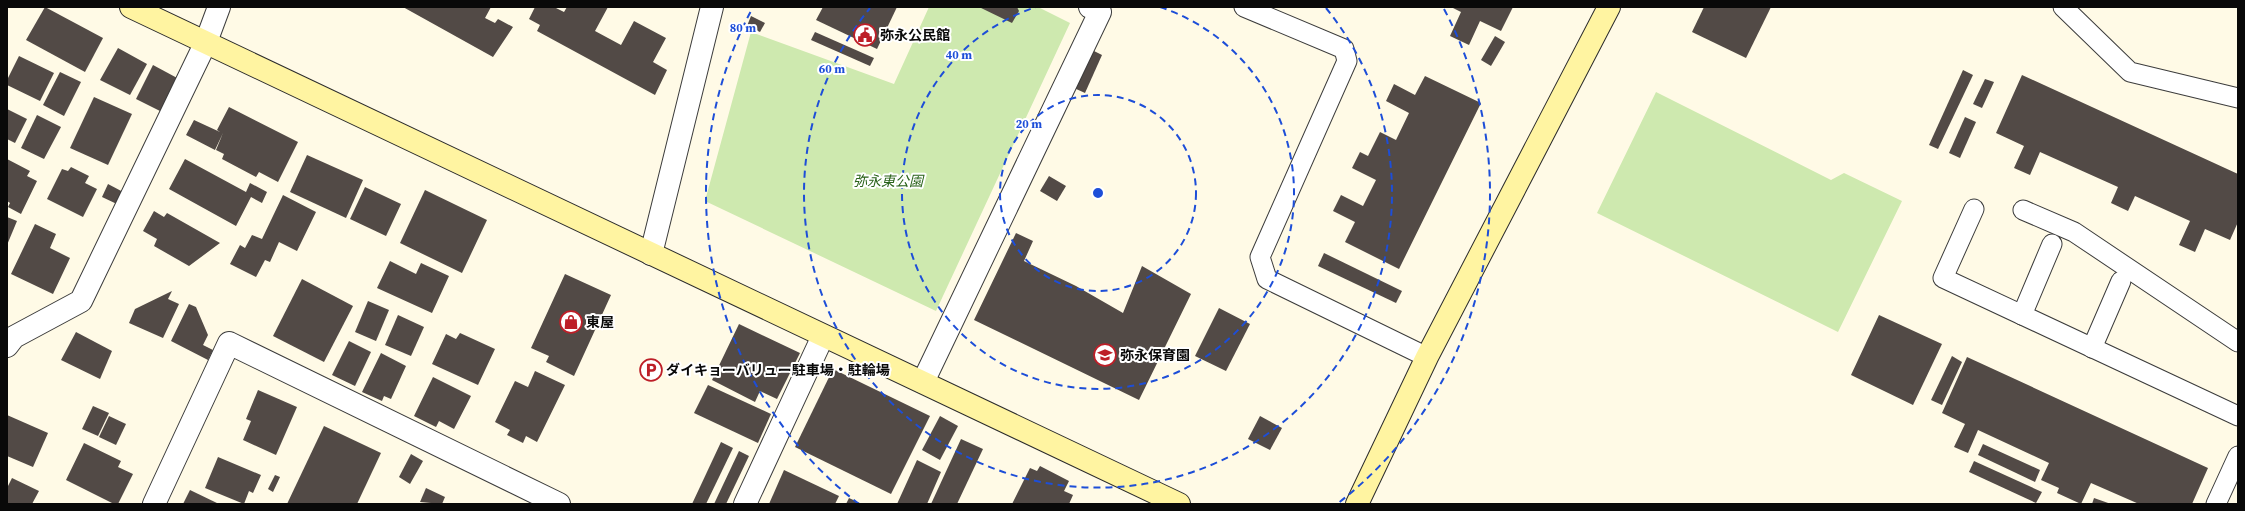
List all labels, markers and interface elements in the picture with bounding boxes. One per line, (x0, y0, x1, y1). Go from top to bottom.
text: 80 m (730, 20, 756, 36)
public building icon: 弥永公民館 (852, 22, 878, 48)
place label: 弥永公民館 (880, 25, 950, 45)
text: 40 m (946, 47, 972, 63)
text: 60 m (819, 61, 845, 77)
text: 20 m (1016, 116, 1042, 132)
park label: 弥永東公園 (853, 171, 925, 191)
centre of rings (1091, 186, 1105, 200)
shop icon: 東屋 (558, 309, 584, 335)
place label: 東屋 (586, 312, 614, 332)
school or university icon: 弥永保育園 (1092, 342, 1118, 368)
place label: 弥永保育園 (1120, 345, 1190, 365)
parking icon: ダイキョーバリュー駐車場・駐輪場 (638, 357, 664, 383)
place label: ダイキョーバリュー駐車場・駐輪場 (666, 360, 890, 380)

